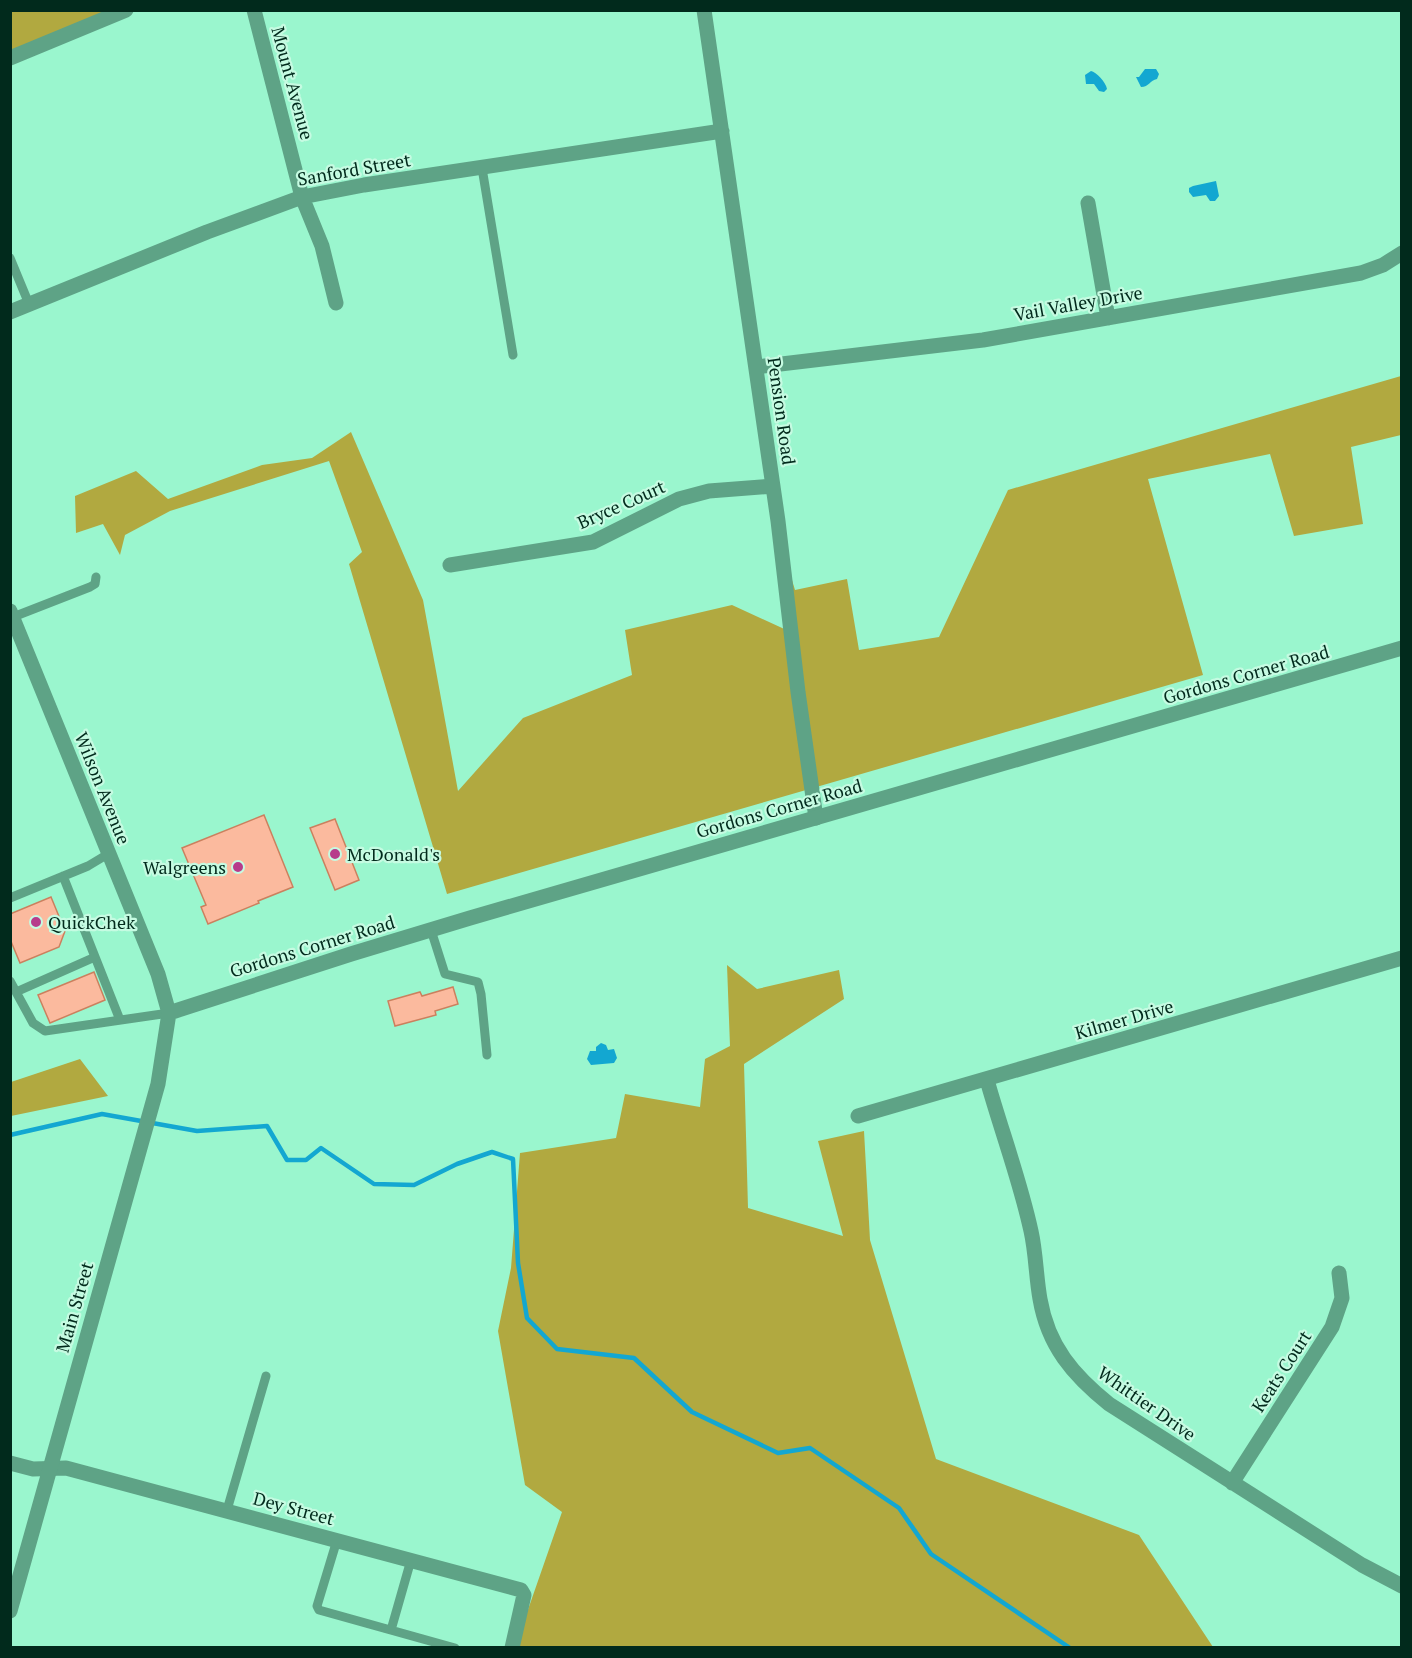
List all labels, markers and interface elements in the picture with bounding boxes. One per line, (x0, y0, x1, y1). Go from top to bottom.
street label: Mount Avenue (266, 24, 320, 142)
street label: Sanford Street (296, 147, 413, 191)
street label: Vail Valley Drive (1012, 280, 1144, 326)
street label: Pension Road (763, 356, 801, 466)
street label: Bryce Court (573, 474, 669, 534)
street label: Gordons Corner Road (1160, 639, 1332, 709)
street label: Wilson Avenue (70, 728, 136, 848)
street label: Gordons Corner Road (693, 773, 865, 843)
place label: McDonald's (347, 842, 440, 866)
marker: McDonald's (328, 847, 342, 861)
place label: Walgreens (143, 855, 226, 879)
marker: Walgreens (231, 860, 245, 874)
street label: Gordons Corner Road (227, 909, 397, 983)
place label: QuickChek (48, 910, 136, 934)
marker: QuickChek (29, 915, 43, 929)
street label: Kilmer Drive (1072, 994, 1176, 1044)
street label: Main Street (50, 1259, 98, 1355)
street label: Keats Court (1246, 1325, 1317, 1416)
street label: Whittier Drive (1093, 1360, 1201, 1446)
street label: Dey Street (251, 1486, 337, 1530)

